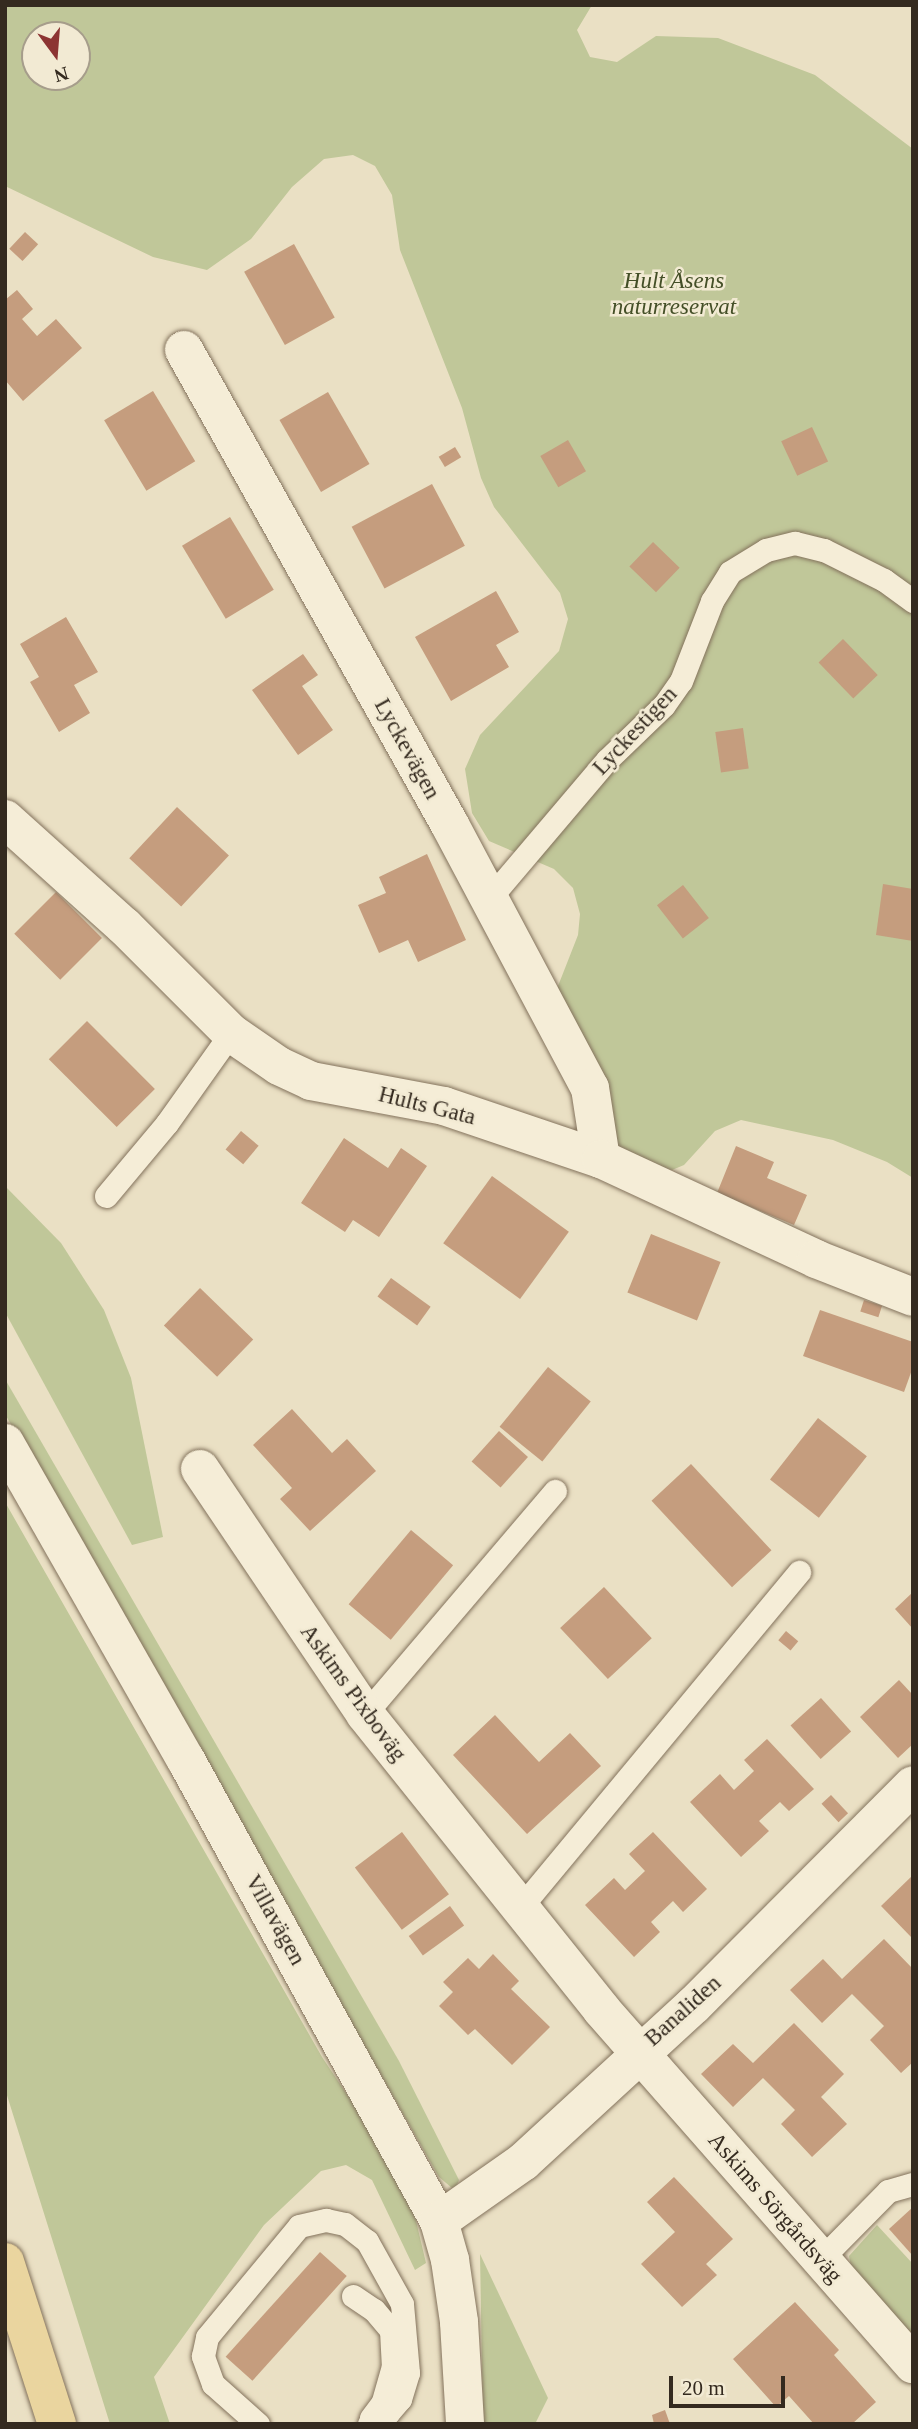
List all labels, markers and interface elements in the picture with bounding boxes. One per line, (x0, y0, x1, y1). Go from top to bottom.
north arrow (21, 21, 91, 91)
text: N (52, 63, 71, 87)
park label: Hult Åsens naturreservat (612, 267, 736, 321)
street label: Lyckestigen (587, 681, 683, 781)
street label: Lyckevägen (368, 694, 446, 804)
street label: Hults Gata (376, 1081, 478, 1131)
street label: Askims Pixboväg (294, 1619, 412, 1767)
street label: Villavägen (239, 1870, 311, 1970)
street label: Banaliden (639, 1970, 727, 2052)
street label: Askims Sörgårdsväg (702, 2127, 848, 2289)
scale bar (673, 2362, 788, 2406)
text: 20 m (682, 2376, 725, 2400)

